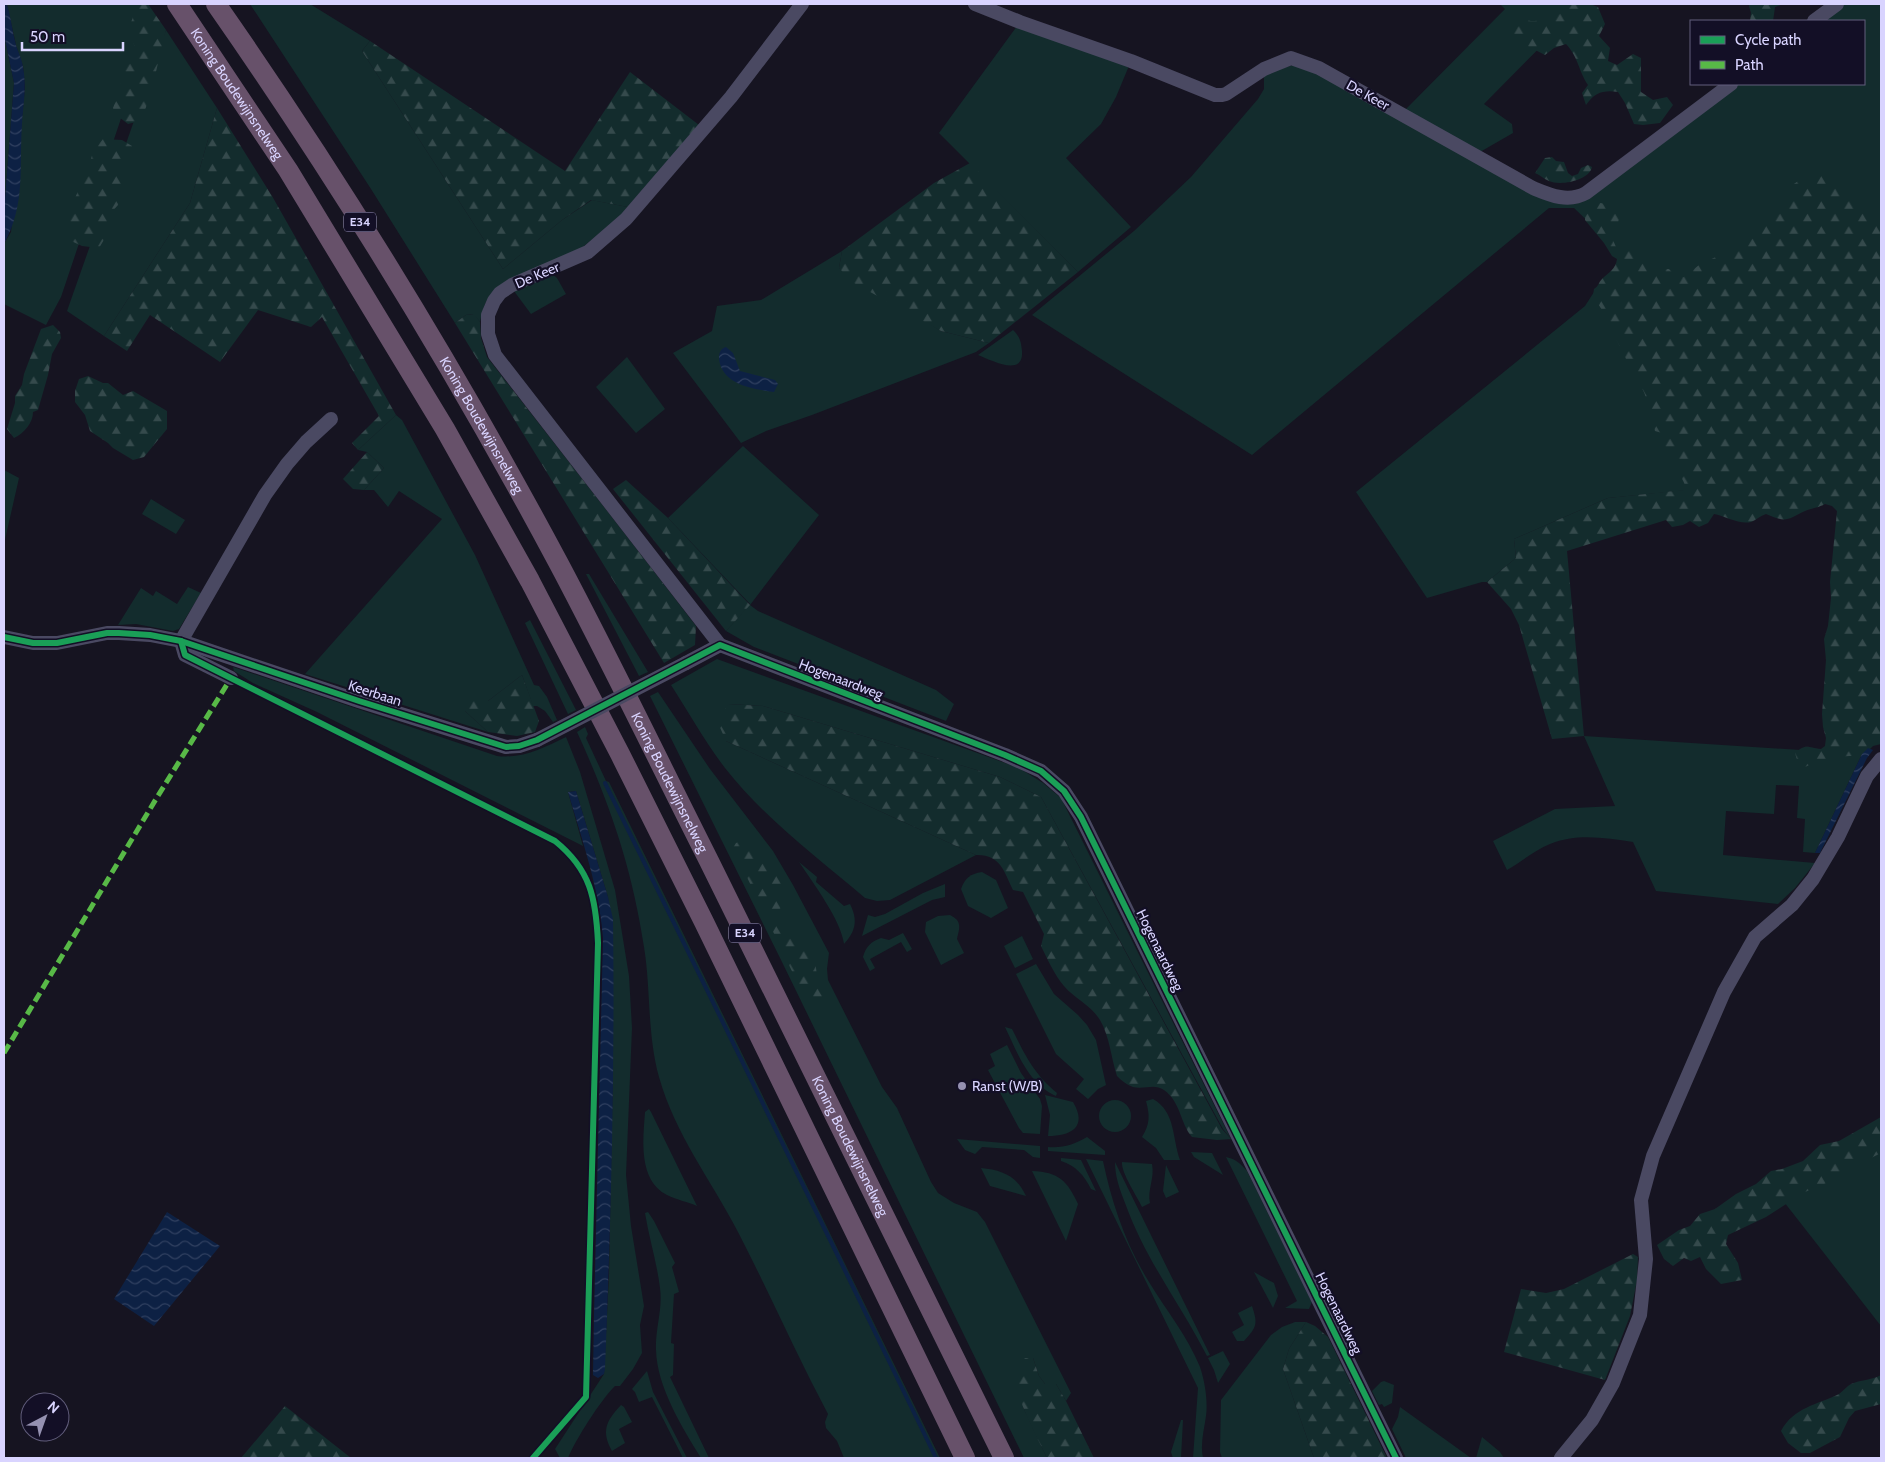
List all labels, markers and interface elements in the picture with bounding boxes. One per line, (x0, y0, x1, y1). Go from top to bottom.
scale bar (22, 20, 124, 52)
legend (1690, 20, 1865, 85)
street label: Koning Boudewijnsnelweg (187, 25, 288, 164)
text: 50 m (30, 28, 65, 46)
text: Cycle path (1735, 31, 1801, 49)
text: Path (1735, 56, 1764, 74)
street label: De Keer (1343, 76, 1393, 114)
road number: E34 (344, 212, 376, 232)
street label: De Keer (512, 257, 563, 292)
street label: Koning Boudewijnsnelweg (436, 353, 528, 497)
street label: Hogenaardweg (796, 655, 887, 704)
street label: Keerbaan (346, 676, 404, 710)
street label: Koning Boudewijnsnelweg (627, 709, 713, 857)
street label: Hogenaardweg (1132, 906, 1188, 995)
road number: E34 (729, 924, 761, 942)
street label: Koning Boudewijnsnelweg (808, 1073, 893, 1220)
place label: Ranst (W/B) (972, 1077, 1043, 1095)
marker: Ranst (W/B) (956, 1080, 968, 1092)
street label: Hogenaardweg (1311, 1269, 1367, 1358)
north arrow (20, 1392, 70, 1442)
text: N (44, 1397, 63, 1417)

